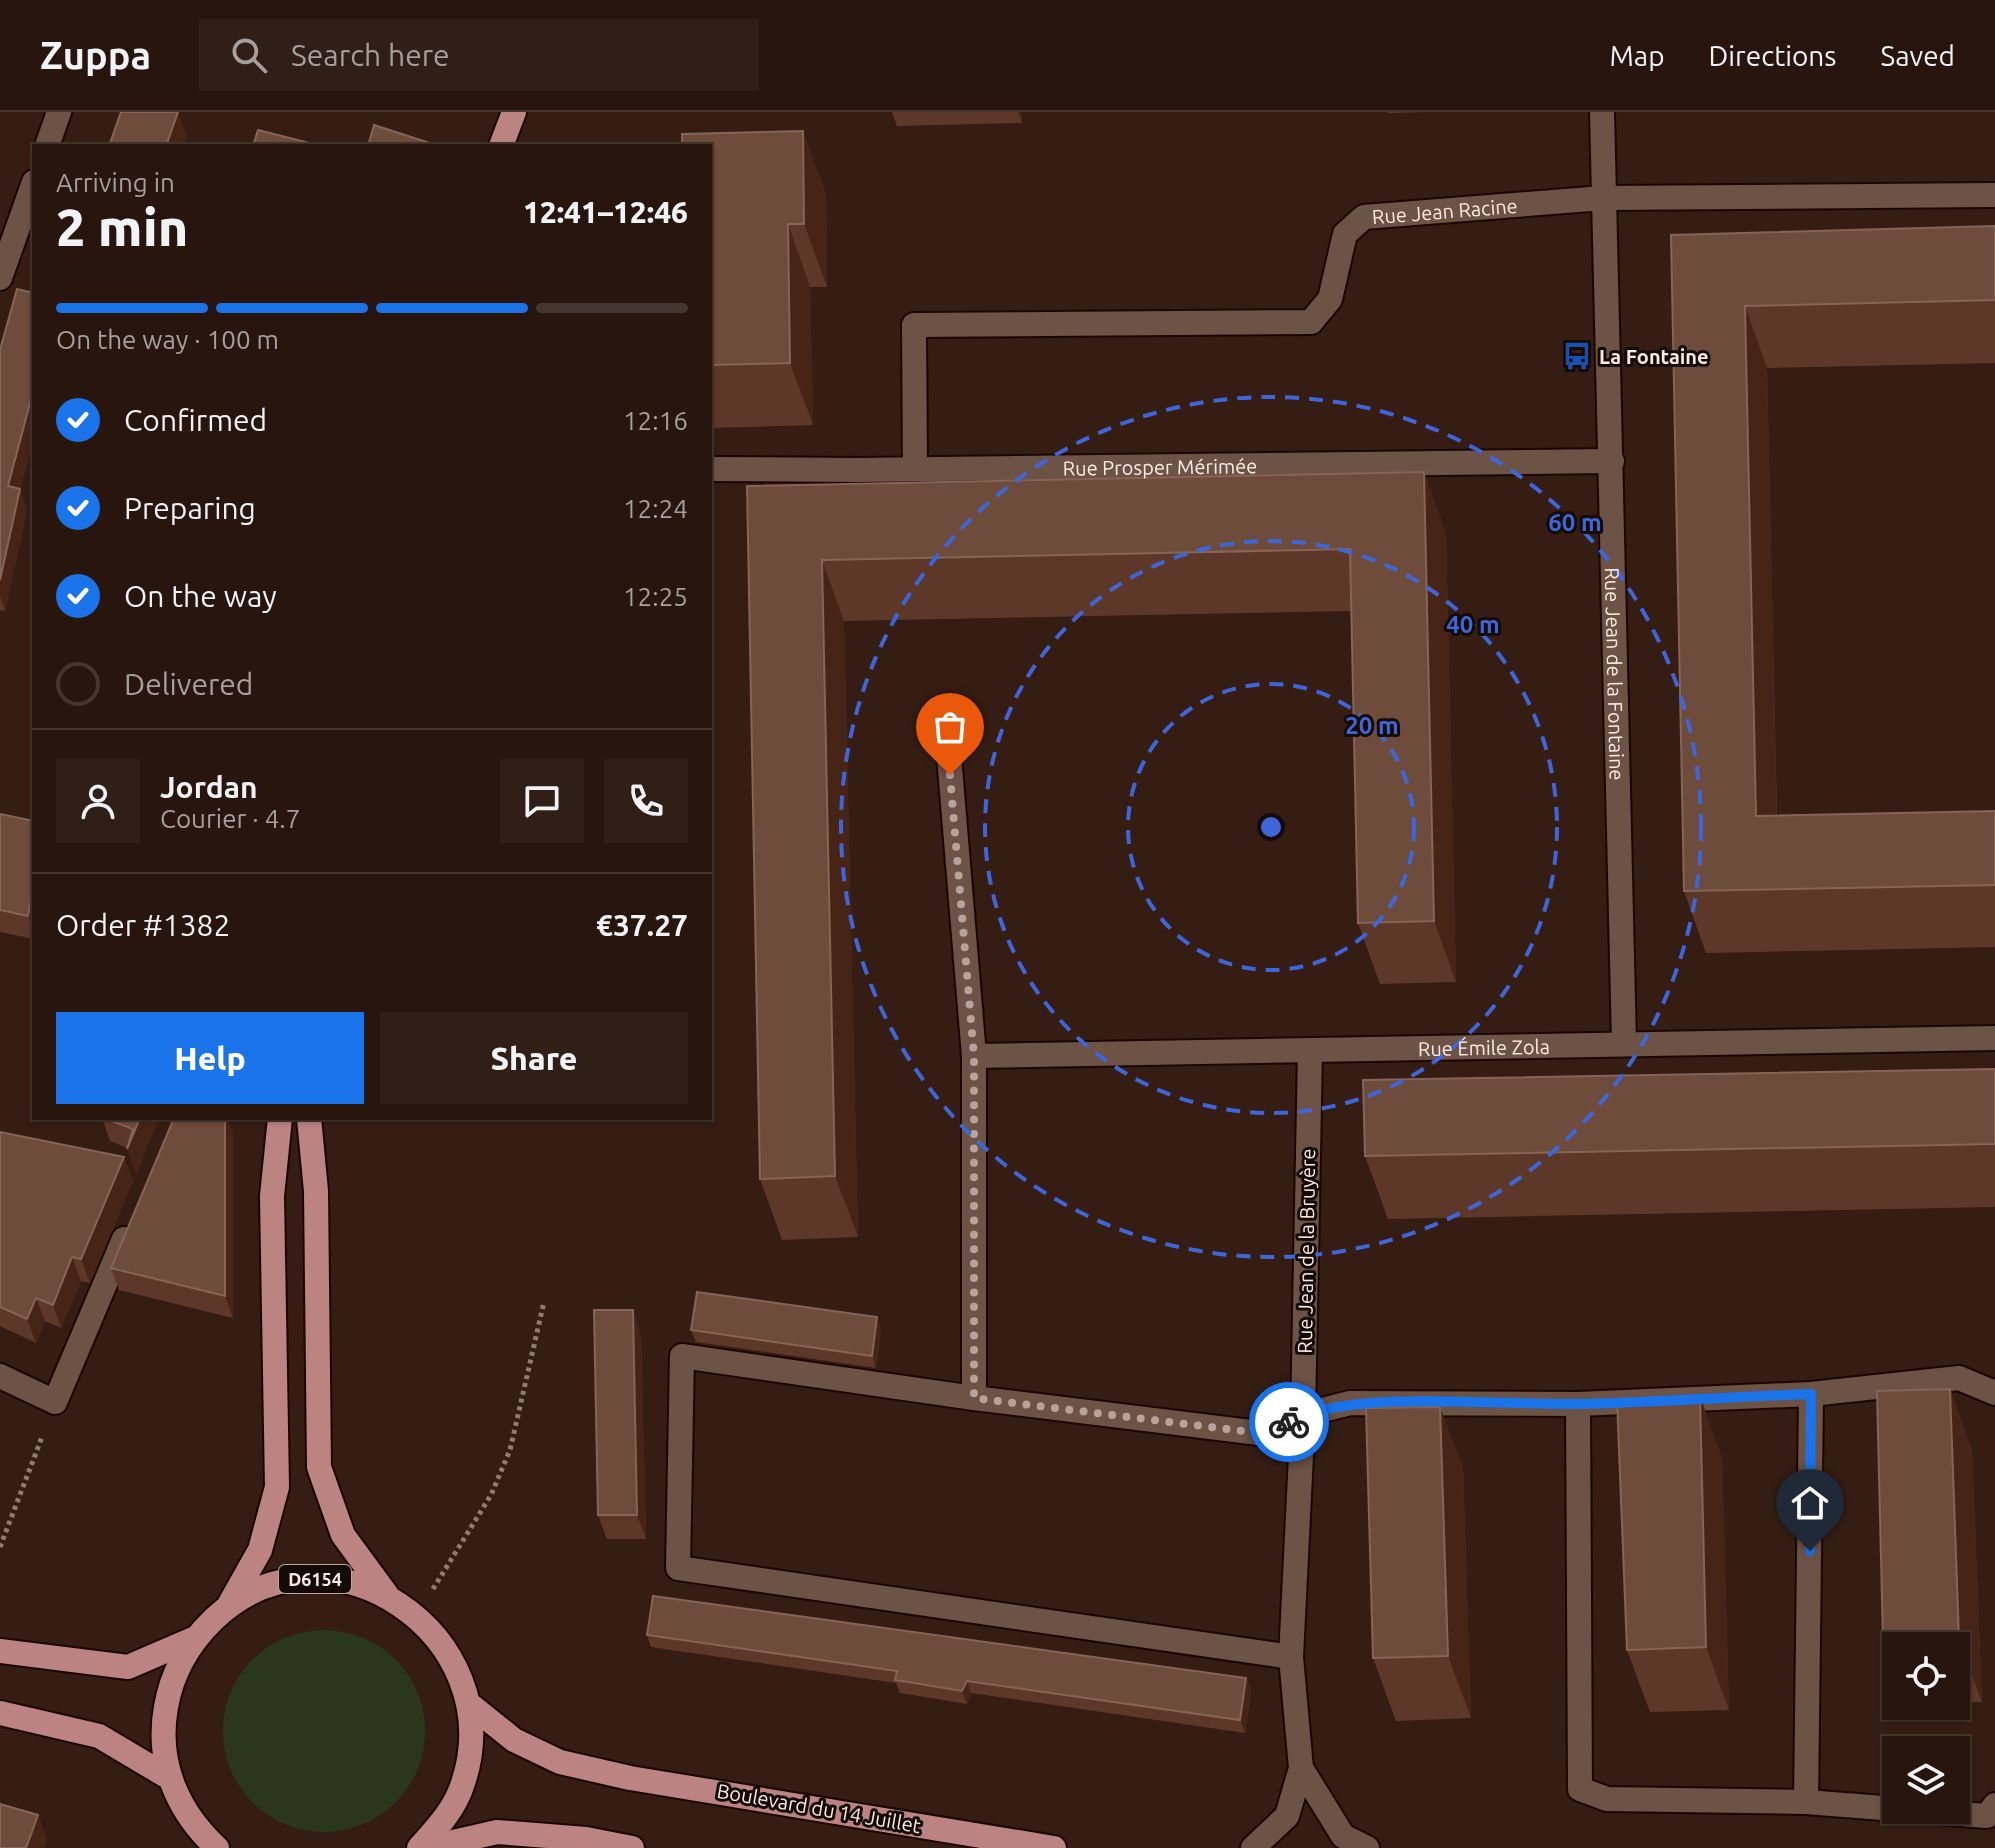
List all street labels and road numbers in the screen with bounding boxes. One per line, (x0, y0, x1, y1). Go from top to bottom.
street label: Rue Jean Racine (1371, 193, 1518, 228)
street label: Rue Prosper Mérimée (1063, 454, 1257, 479)
street label: Rue Jean de la Fontaine (1601, 567, 1629, 781)
street label: Rue Émile Zola (1418, 1034, 1550, 1060)
street label: Rue Jean de la Bruyère (1293, 1148, 1319, 1354)
road number: D6154 (279, 1565, 351, 1593)
street label: Boulevard du 14 Juillet (715, 1779, 923, 1837)

